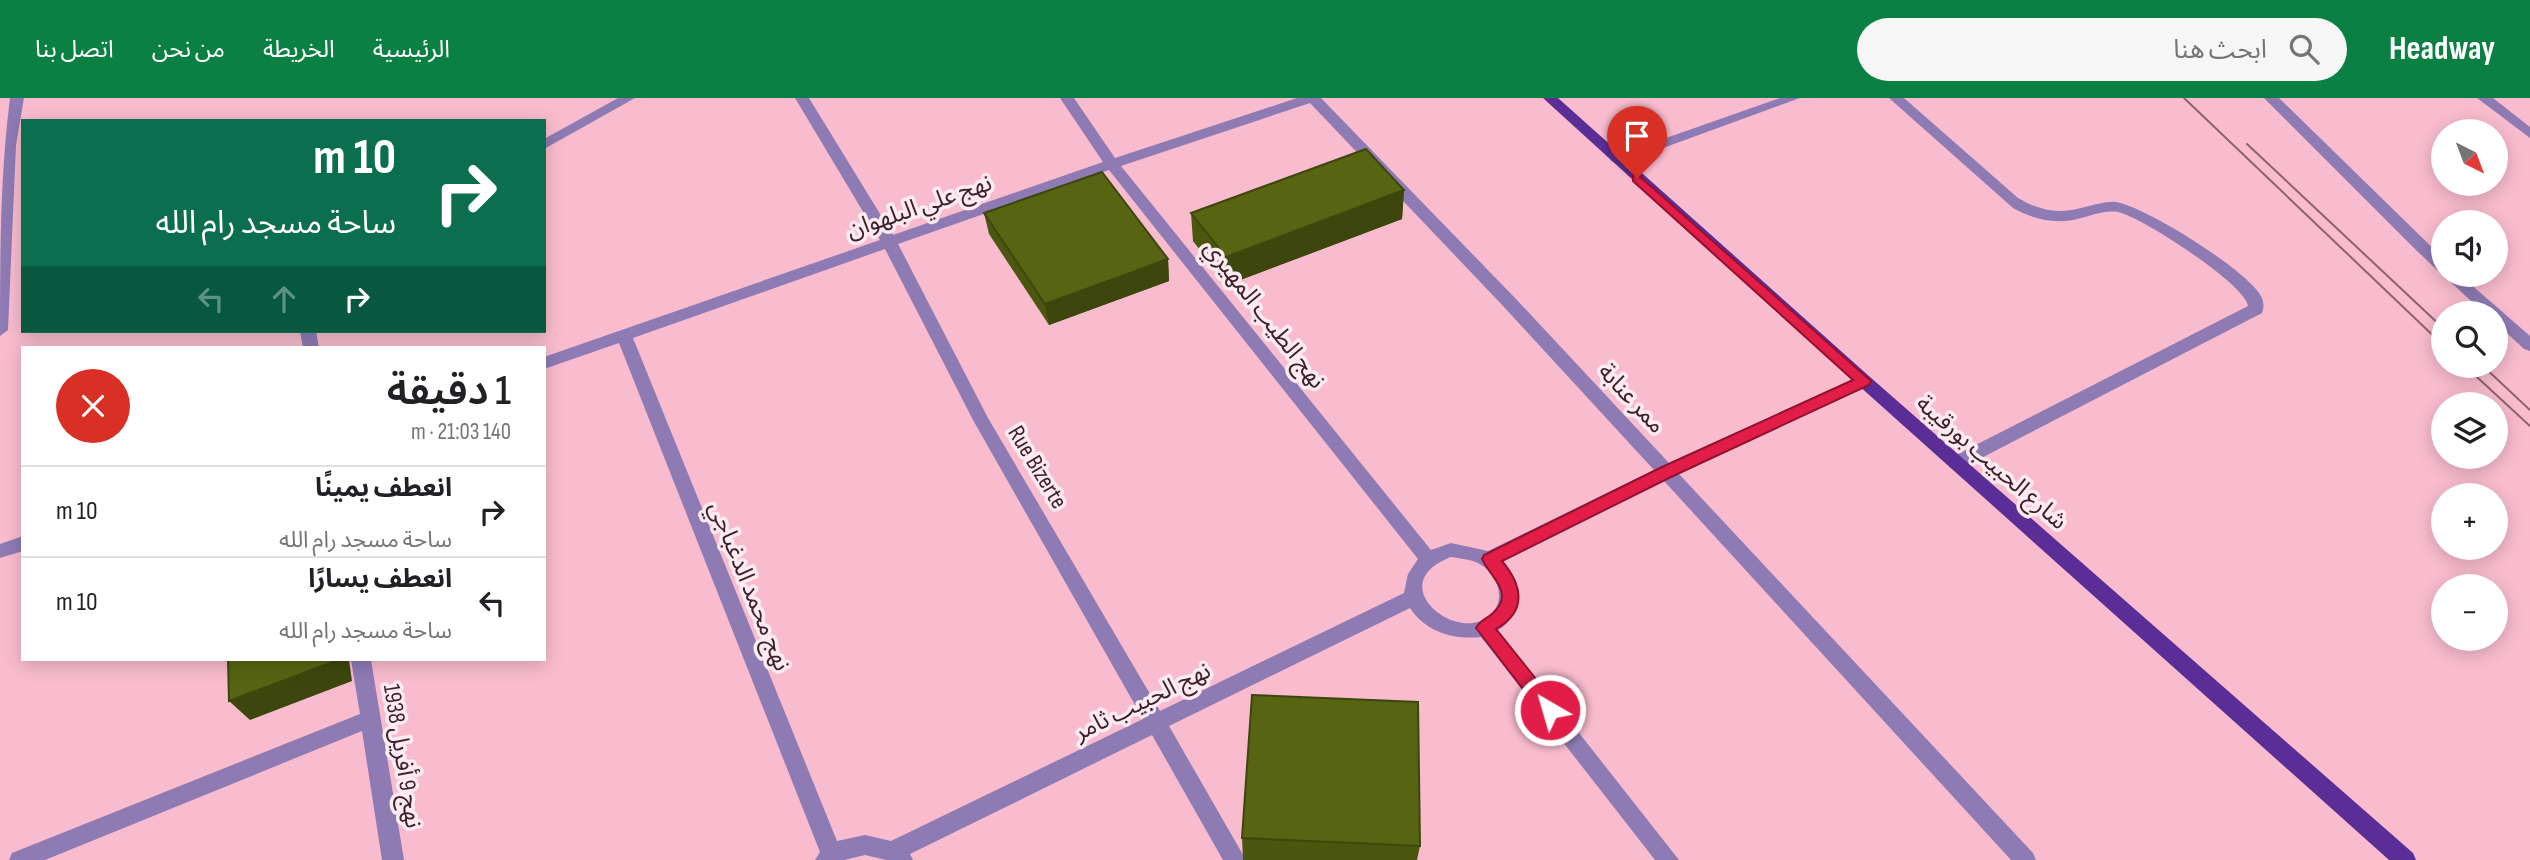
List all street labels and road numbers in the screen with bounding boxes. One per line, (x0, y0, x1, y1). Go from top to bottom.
street label: نهج علي البلهوان (843, 168, 997, 248)
street label: نهج الطيب المهيري (1195, 234, 1332, 397)
street label: ممر عنابة (1592, 357, 1671, 439)
street label: شارع الحبيب بورقيبة (1909, 389, 2073, 537)
street label: Rue Bizerte (1002, 421, 1074, 514)
street label: نهج محمد الدغباجي (699, 497, 797, 676)
street label: نهج الحبيب ثامر (1068, 656, 1216, 749)
street label: نهج 9 أفريل 1938 (375, 682, 430, 831)

